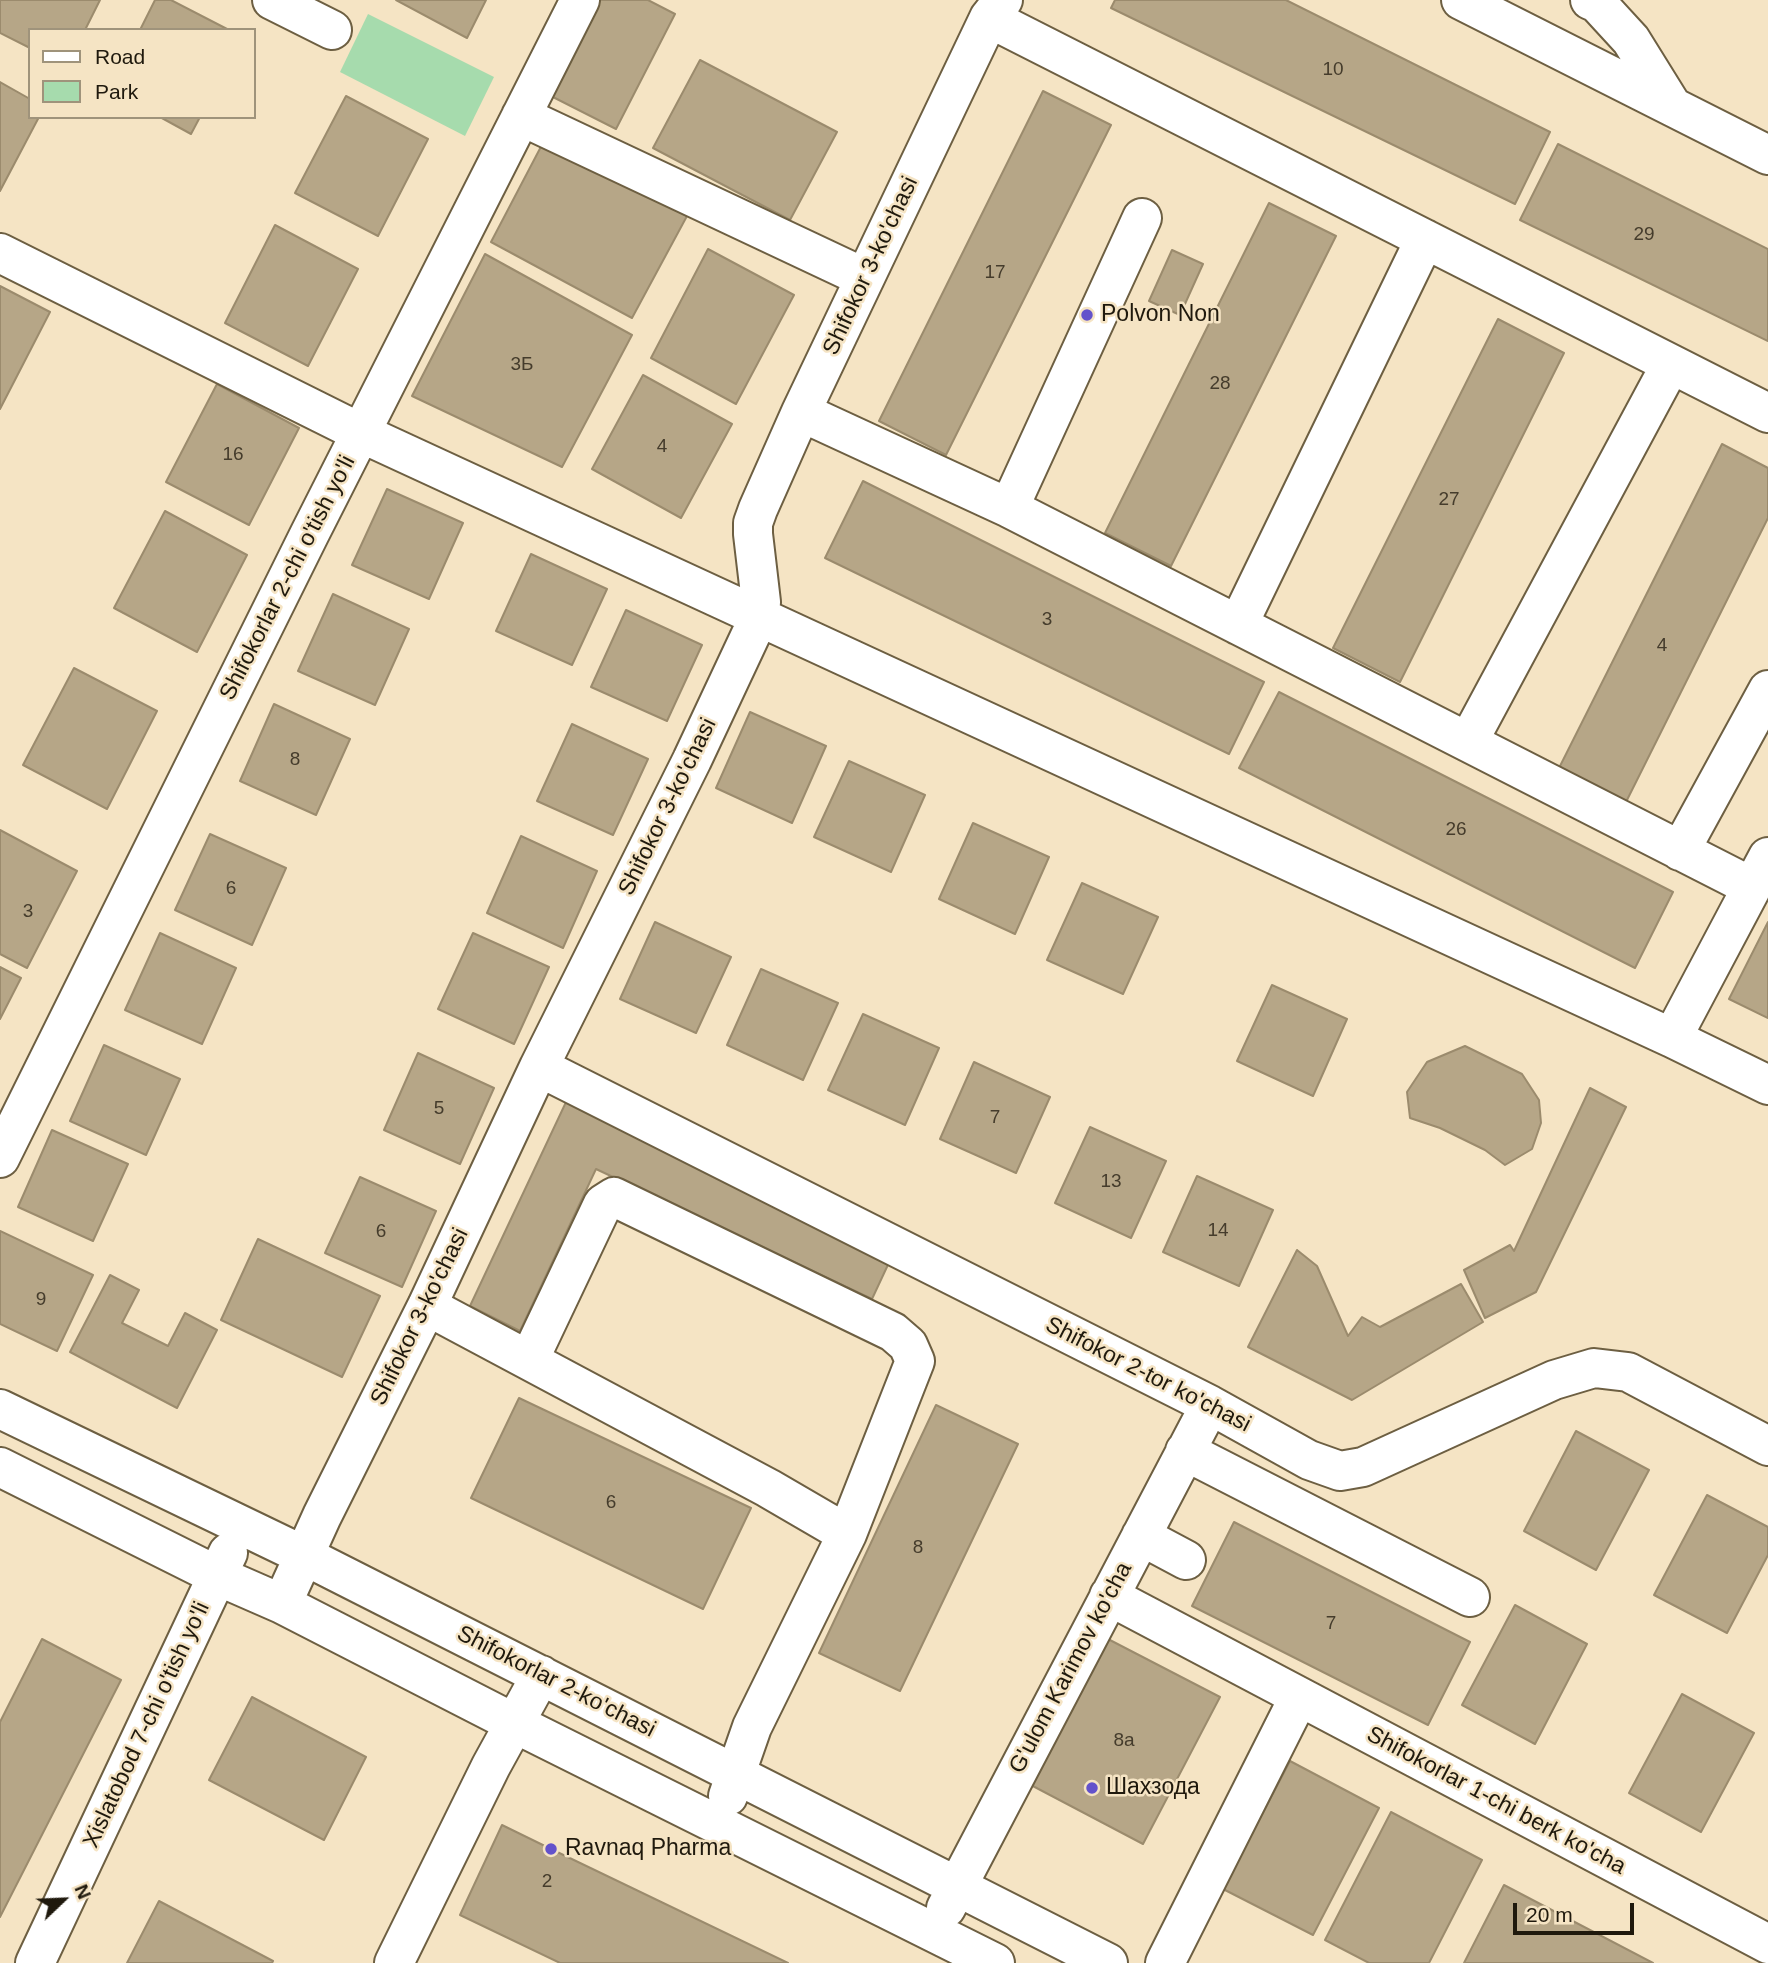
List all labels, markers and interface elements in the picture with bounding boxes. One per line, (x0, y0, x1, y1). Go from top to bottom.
legend (28, 28, 256, 119)
text: Road (95, 45, 145, 68)
house number: 10 (1322, 59, 1344, 81)
text: Park (95, 80, 138, 103)
street label: Shifokor 3-ko'chasi (818, 172, 924, 360)
house number: 29 (1633, 224, 1655, 246)
house number: 17 (984, 262, 1006, 284)
place label: Polvon Non (1101, 301, 1220, 329)
marker: Polvon Non (1079, 307, 1095, 323)
house number: 3Б (510, 354, 534, 376)
house number: 28 (1209, 373, 1231, 395)
house number: 4 (657, 436, 667, 458)
house number: 16 (222, 444, 244, 466)
street label: Shifokorlar 2-chi o'tish yo'li (214, 451, 362, 705)
house number: 27 (1438, 489, 1460, 511)
house number: 3 (1042, 609, 1052, 631)
house number: 4 (1657, 635, 1667, 657)
street label: Shifokor 3-ko'chasi (613, 714, 723, 900)
house number: 8 (290, 749, 300, 771)
house number: 26 (1445, 819, 1467, 841)
house number: 6 (226, 878, 236, 900)
house number: 3 (23, 901, 33, 923)
house number: 5 (434, 1098, 444, 1120)
house number: 7 (990, 1107, 1000, 1129)
house number: 13 (1100, 1171, 1122, 1193)
house number: 14 (1207, 1220, 1229, 1242)
house number: 6 (376, 1221, 386, 1243)
street label: Shifokor 3-ko'chasi (365, 1224, 475, 1410)
house number: 9 (36, 1289, 46, 1311)
street label: Shifokor 2-tor ko'chasi (1041, 1311, 1255, 1439)
house number: 6 (606, 1492, 616, 1514)
house number: 8 (913, 1537, 923, 1559)
street label: G'ulom Karimov ko'cha (1004, 1558, 1138, 1778)
street label: Xislatobod 7-chi o'tish yo'li (78, 1598, 216, 1852)
house number: 7 (1326, 1613, 1336, 1635)
street label: Shifokorlar 2-ko'chasi (452, 1620, 660, 1744)
street label: Shifokorlar 1-chi berk ko'cha (1362, 1721, 1630, 1881)
house number: 8a (1113, 1730, 1135, 1752)
place label: Шахзода (1106, 1774, 1200, 1802)
marker: Шахзода (1084, 1780, 1100, 1796)
place label: Ravnaq Pharma (565, 1835, 731, 1863)
marker: Ravnaq Pharma (543, 1841, 559, 1857)
north arrow (28, 1865, 98, 1935)
house number: 2 (542, 1871, 552, 1893)
text: N (70, 1881, 95, 1902)
scale bar (1516, 1890, 1637, 1934)
text: 20 m (1526, 1903, 1573, 1926)

